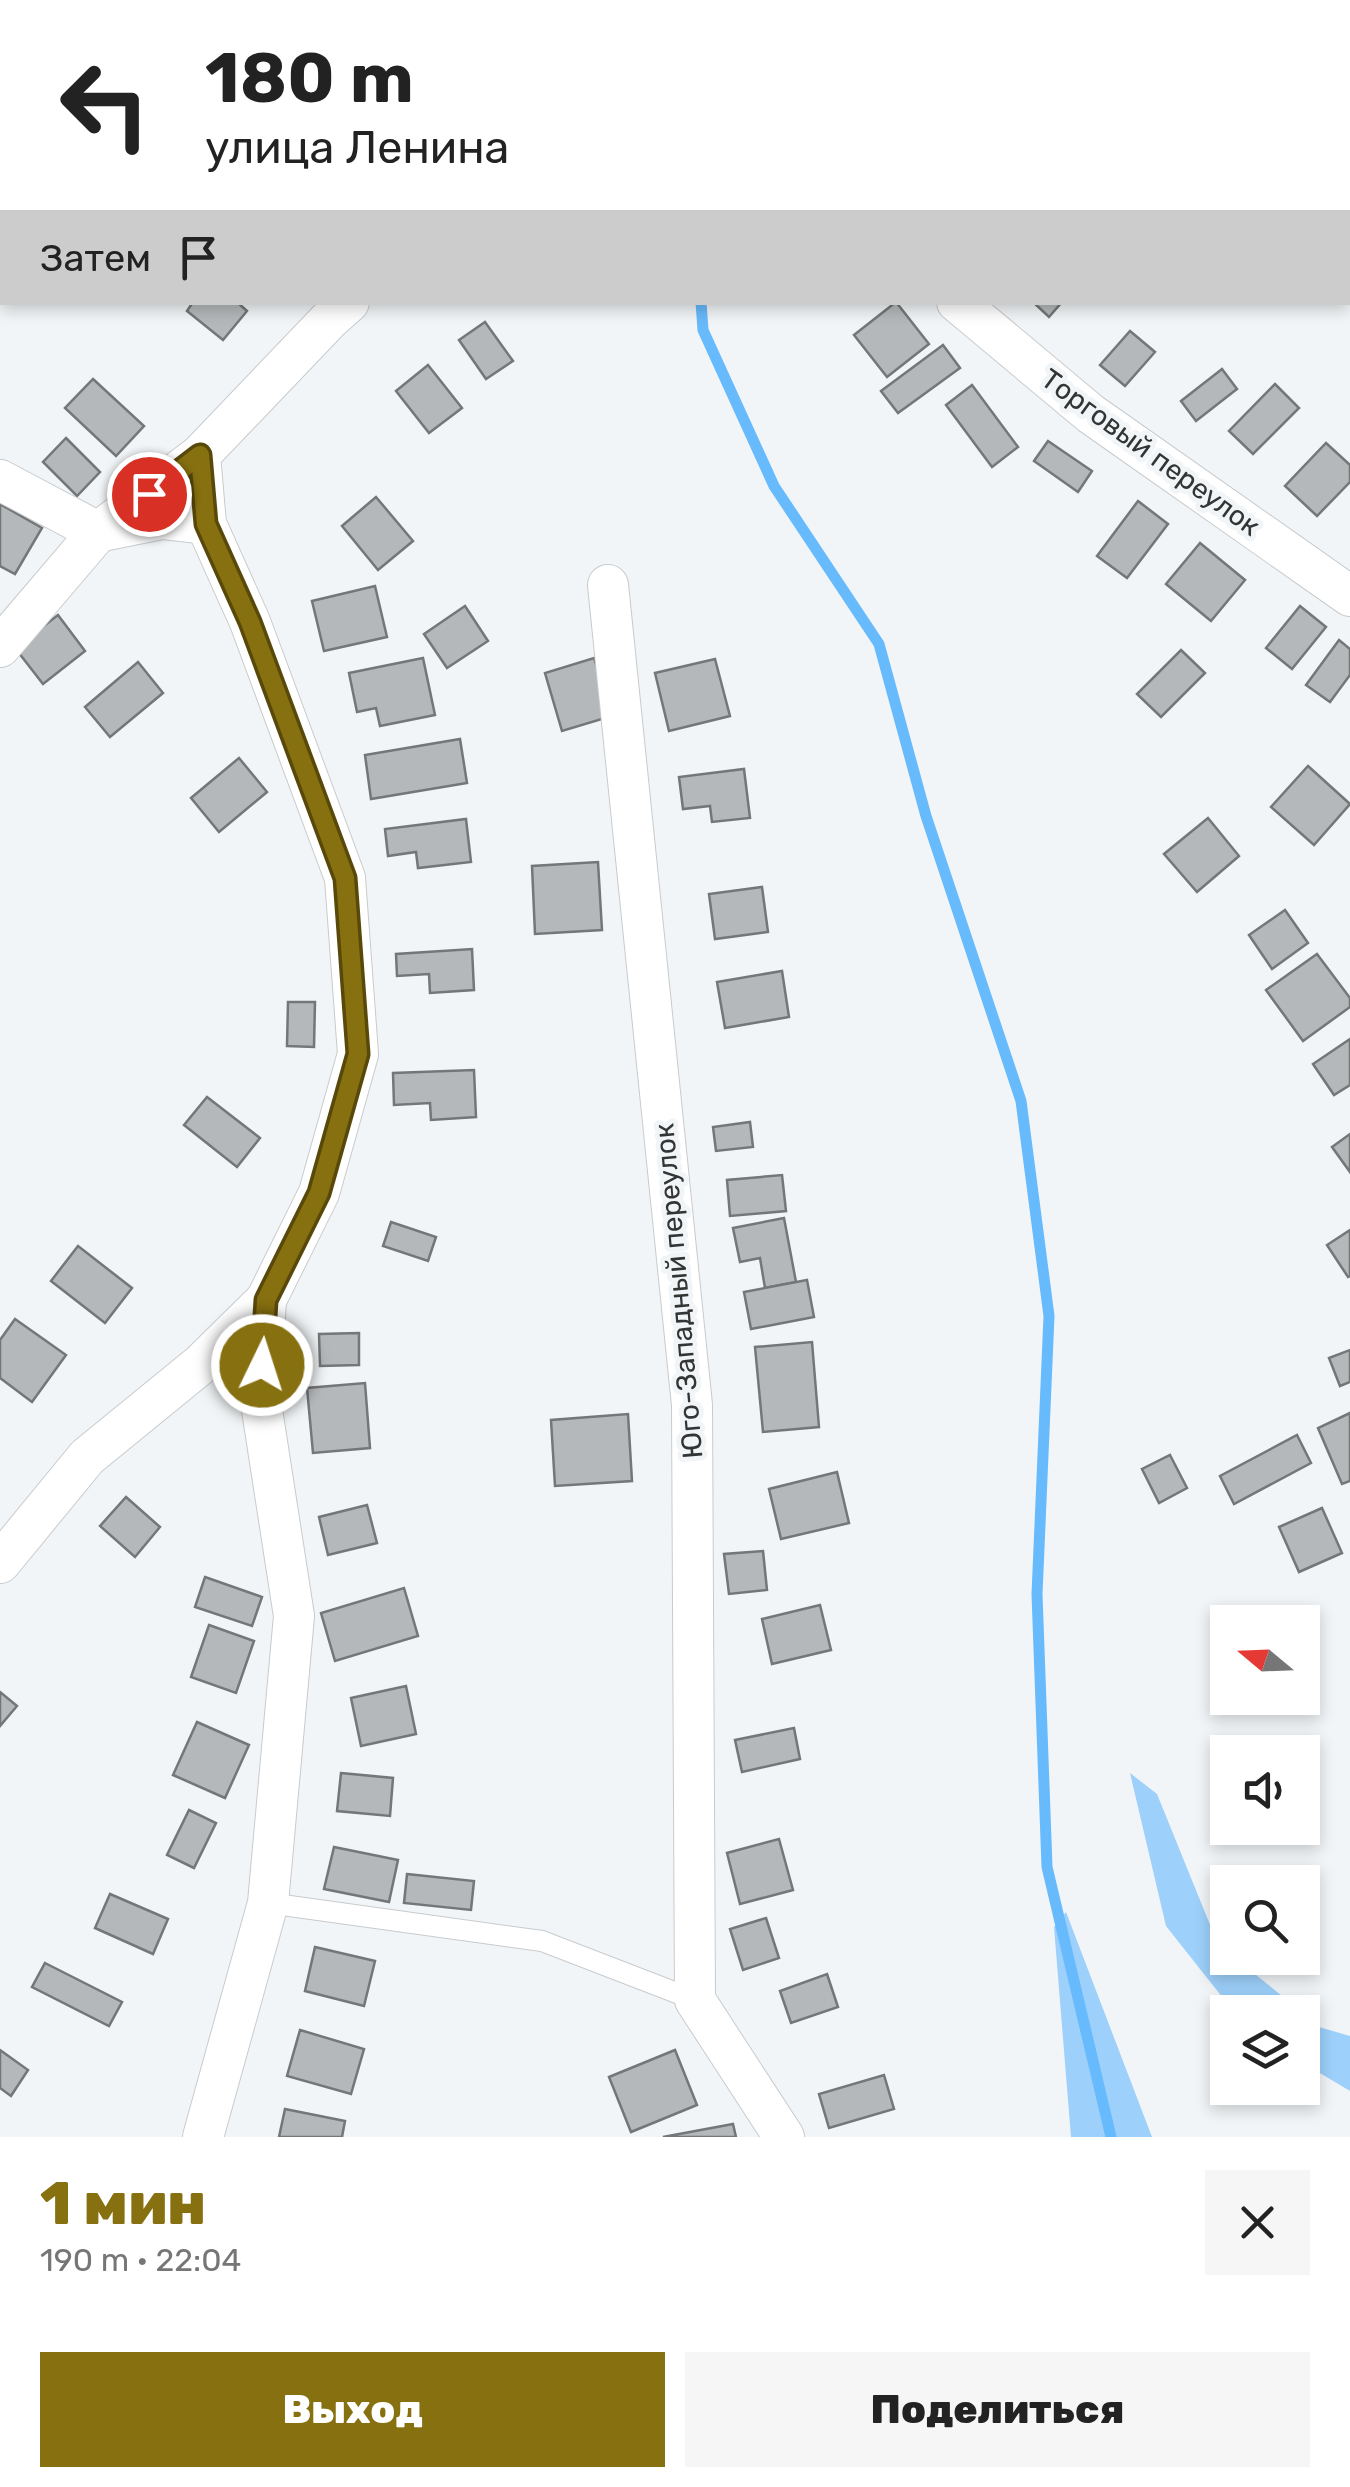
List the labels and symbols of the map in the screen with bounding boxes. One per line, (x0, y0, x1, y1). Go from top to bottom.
street label: Торговый переулок (1035, 362, 1266, 543)
pin (107, 452, 192, 537)
street label: Юго-Западный переулок (647, 1122, 710, 1460)
position arrow (210, 1313, 314, 1417)
north arrow (1210, 1605, 1320, 1715)

